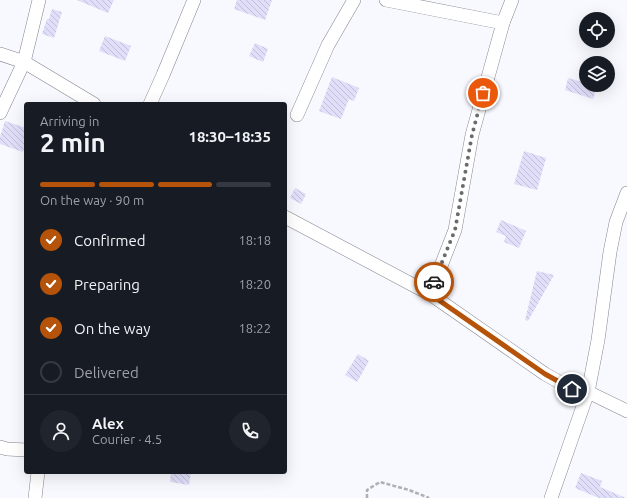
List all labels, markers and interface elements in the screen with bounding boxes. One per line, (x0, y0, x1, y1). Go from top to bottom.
map controls (579, 12, 615, 92)
button: locate (579, 12, 615, 48)
button: layers (579, 56, 615, 92)
pin (466, 76, 500, 110)
icon: bag (472, 82, 494, 104)
text: Arriving in (40, 114, 99, 128)
text: 2 min (40, 128, 106, 157)
text: 18:30–18:35 (188, 128, 271, 145)
text: On the way · 90 m (40, 193, 144, 207)
icon: check (40, 229, 62, 251)
text: Confirmed (74, 232, 146, 249)
text: 18:18 (238, 233, 271, 247)
courier (414, 262, 454, 302)
icon: car (423, 271, 445, 293)
icon: check (40, 273, 62, 295)
text: Preparing (74, 276, 140, 293)
text: 18:20 (238, 277, 271, 291)
icon: check (40, 317, 62, 339)
text: On the way (74, 320, 150, 337)
text: 18:22 (238, 321, 271, 335)
text: Delivered (74, 364, 139, 381)
pin (555, 372, 589, 406)
icon: home (561, 378, 583, 400)
button: person (40, 410, 82, 452)
button: phone (229, 410, 271, 452)
text: Alex (92, 415, 124, 432)
text: Courier · 4.5 (92, 432, 162, 446)

